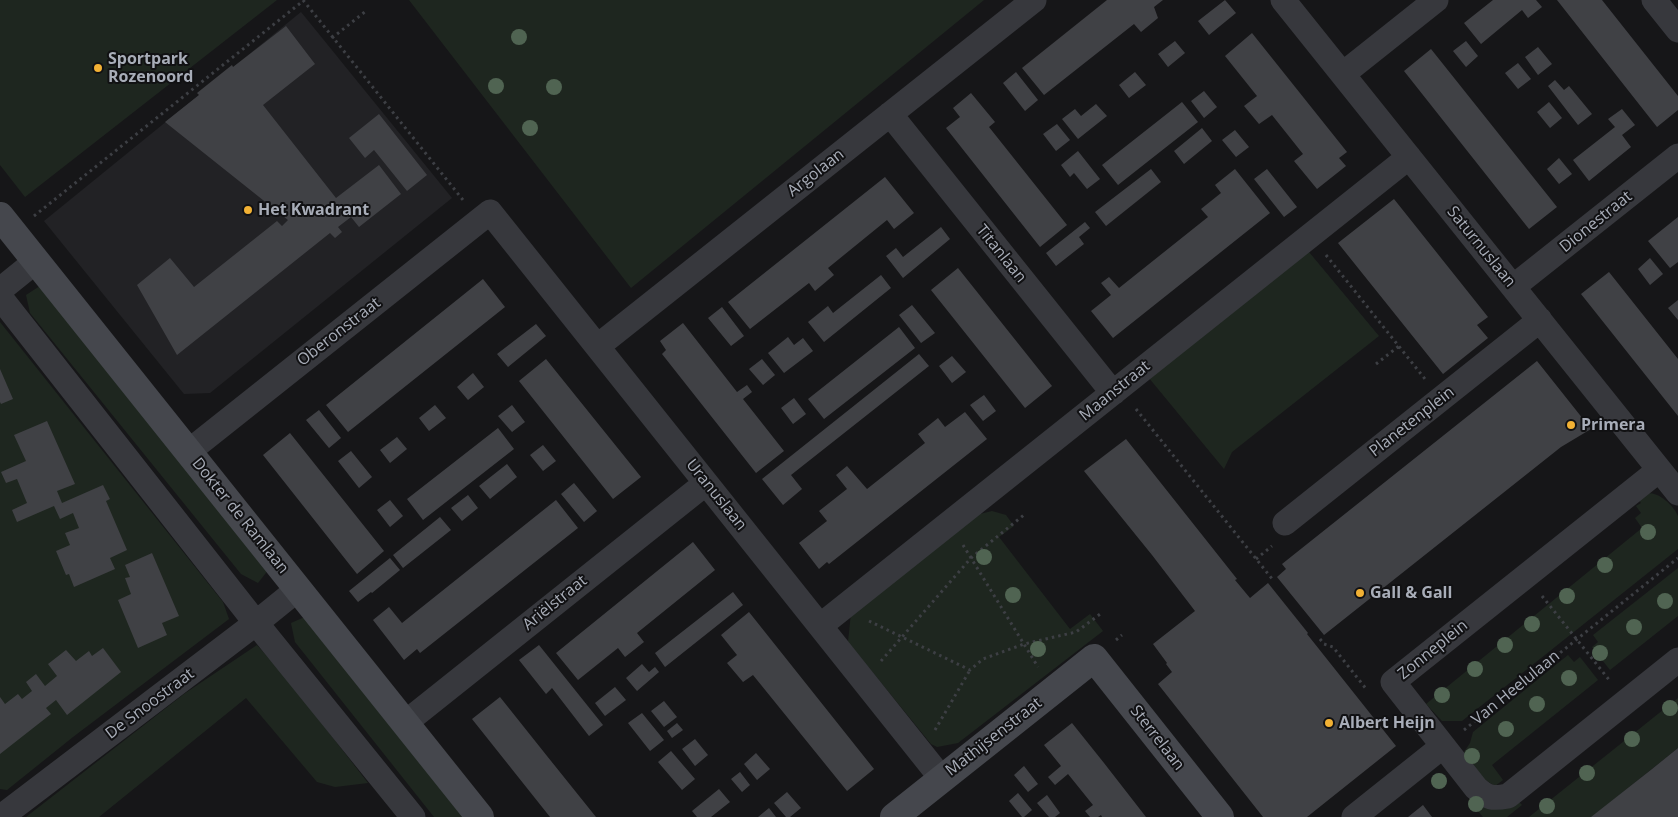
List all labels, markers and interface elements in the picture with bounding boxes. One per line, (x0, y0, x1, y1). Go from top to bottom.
place label: Sportpark Rozenoord (108, 49, 193, 87)
marker: Sportpark Rozenoord (92, 62, 104, 74)
street label: Argolaan (784, 145, 848, 201)
street label: Dionestraat (1556, 187, 1636, 257)
place label: Het Kwadrant (258, 200, 369, 220)
street label: Saturnuslaan (1443, 203, 1519, 291)
marker: Het Kwadrant (242, 204, 254, 216)
street label: Titanlaan (972, 221, 1030, 287)
street label: Oberonstraat (293, 293, 385, 371)
street label: Maanstraat (1076, 357, 1154, 425)
street label: Planetenplein (1366, 383, 1458, 461)
place label: Primera (1581, 415, 1645, 435)
marker: Primera (1565, 419, 1577, 431)
street label: Dokter de Ramlaan (187, 454, 293, 578)
street label: Uranuslaan (681, 456, 751, 534)
street label: Ariëlstraat (519, 571, 591, 635)
place label: Gall & Gall (1370, 583, 1452, 603)
marker: Gall & Gall (1354, 587, 1366, 599)
street label: Zonneplein (1394, 616, 1472, 684)
street label: Van Heelulaan (1468, 647, 1564, 729)
street label: De Snoostraat (102, 664, 198, 744)
street label: Mathijsenstraat (942, 694, 1046, 780)
street label: Sterrelaan (1126, 702, 1188, 774)
place label: Albert Heijn (1339, 713, 1435, 733)
marker: Albert Heijn (1323, 717, 1335, 729)

